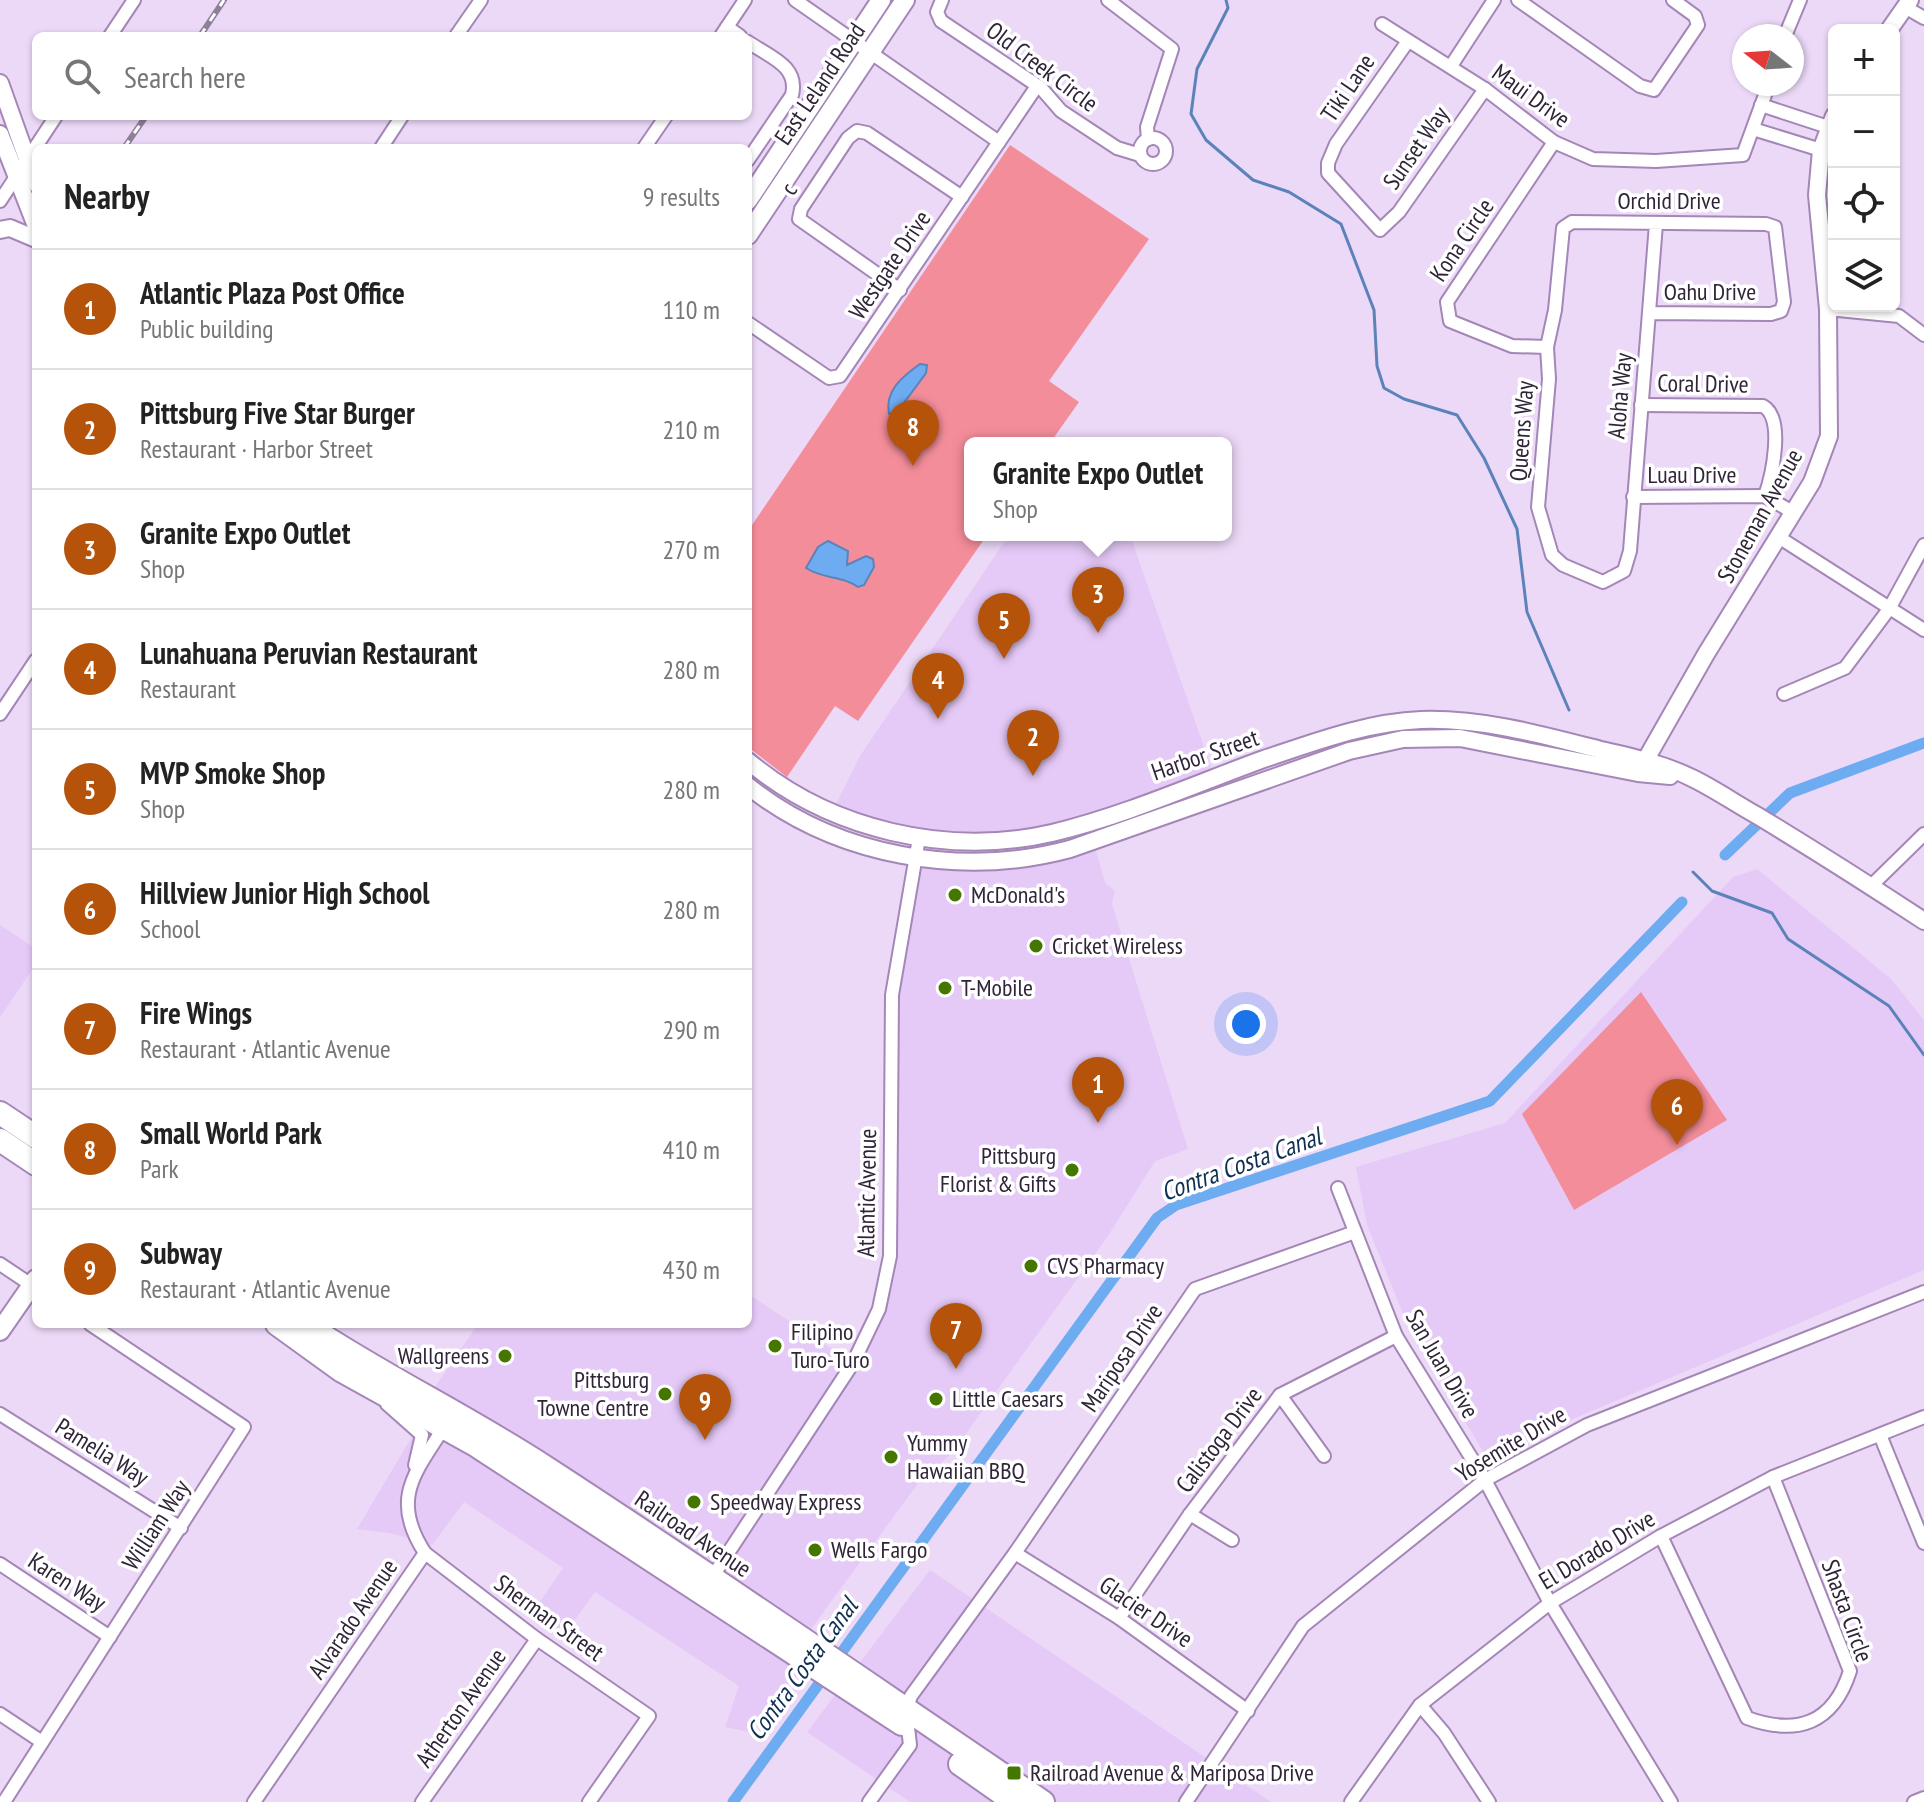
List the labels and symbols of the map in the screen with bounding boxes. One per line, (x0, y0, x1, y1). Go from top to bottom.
street label: Old Creek Circle (980, 15, 1104, 119)
street label: East Leland Road (767, 17, 872, 151)
north arrow (1732, 24, 1804, 96)
street label: Tiki Lane (1314, 48, 1381, 128)
street label: Maui Drive (1486, 57, 1576, 134)
street label: Sunset Way (1376, 100, 1455, 195)
street label: c (773, 177, 804, 201)
street label: Orchid Drive (1617, 185, 1721, 216)
street label: Kona Circle (1423, 192, 1501, 287)
street label: Westgate Drive (842, 204, 937, 325)
street label: Oahu Drive (1664, 276, 1756, 307)
street label: Aloha Way (1600, 352, 1639, 440)
street label: Coral Drive (1657, 367, 1749, 400)
street label: Queens Way (1503, 380, 1540, 482)
pin: 8 (887, 400, 939, 466)
street label: Stoneman Avenue (1710, 443, 1809, 588)
street label: Luau Drive (1648, 459, 1736, 490)
pin: 3 (1072, 567, 1124, 633)
pin: 5 (978, 593, 1030, 659)
pin: 4 (912, 653, 964, 719)
pin: 2 (1007, 710, 1059, 776)
street label: Harbor Street (1147, 722, 1263, 787)
place label: McDonald's (971, 879, 1065, 910)
marker: McDonald's (946, 886, 964, 904)
place label: Cricket Wireless (1052, 930, 1183, 961)
marker: Cricket Wireless (1027, 937, 1045, 955)
place label: T-Mobile (961, 972, 1033, 1003)
marker: T-Mobile (936, 979, 954, 997)
your location (1226, 1004, 1266, 1044)
pin: 1 (1072, 1057, 1124, 1123)
pin: 6 (1651, 1079, 1703, 1145)
water label: Contra Costa Canal (1156, 1118, 1328, 1208)
street label: Atlantic Avenue (850, 1129, 883, 1257)
place label: Pittsburg Florist & Gifts (940, 1140, 1056, 1199)
marker: Pittsburg Florist & Gifts (1063, 1161, 1081, 1179)
place label: CVS Pharmacy (1047, 1250, 1164, 1281)
marker: CVS Pharmacy (1022, 1257, 1040, 1275)
street label: Mariposa Drive (1074, 1298, 1169, 1418)
pin: 7 (930, 1303, 982, 1369)
street label: San Juan Drive (1399, 1304, 1486, 1424)
place label: Filipino Turo-Turo (791, 1316, 870, 1375)
marker: Filipino Turo-Turo (766, 1337, 784, 1355)
place label: Wallgreens (398, 1340, 489, 1371)
marker: Wallgreens (496, 1347, 514, 1365)
place label: Pittsburg Towne Centre (537, 1364, 649, 1423)
pin: 9 (679, 1374, 731, 1440)
street label: Calistoga Drive (1169, 1381, 1268, 1499)
place label: Little Caesars (952, 1383, 1064, 1414)
marker: Pittsburg Towne Centre (656, 1385, 674, 1403)
marker: Little Caesars (927, 1390, 945, 1408)
street label: Yosemite Drive (1450, 1398, 1572, 1489)
street label: Pamelia Way (50, 1411, 155, 1492)
place label: Yummy Hawaiian BBQ (907, 1427, 1025, 1486)
marker: Yummy Hawaiian BBQ (882, 1448, 900, 1466)
street label: William Way (115, 1474, 196, 1576)
street label: Railroad Avenue (629, 1483, 757, 1584)
place label: Speedway Express (710, 1486, 861, 1517)
marker: Speedway Express (685, 1493, 703, 1511)
street label: El Dorado Drive (1533, 1503, 1660, 1596)
place label: Wells Fargo (831, 1534, 927, 1565)
marker: Wells Fargo (806, 1541, 824, 1559)
street label: Karen Way (23, 1545, 112, 1618)
street label: Alvarado Avenue (301, 1553, 404, 1685)
street label: Shasta Circle (1815, 1555, 1880, 1666)
street label: Sherman Street (488, 1567, 610, 1668)
street label: Glacier Drive (1094, 1569, 1199, 1654)
water label: Contra Costa Canal (739, 1589, 866, 1746)
street label: Atherton Avenue (408, 1642, 513, 1773)
place label: Railroad Avenue & Mariposa Drive (1030, 1757, 1314, 1788)
marker: Railroad Avenue & Mariposa Drive (1005, 1764, 1023, 1782)

